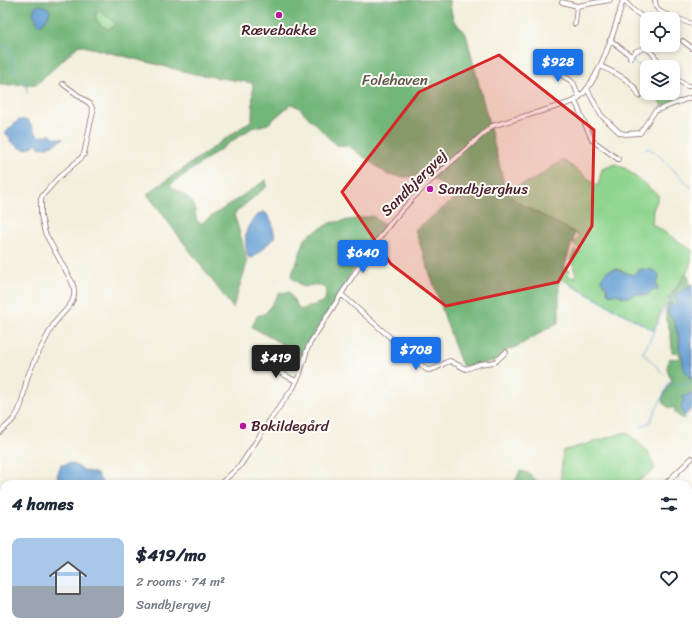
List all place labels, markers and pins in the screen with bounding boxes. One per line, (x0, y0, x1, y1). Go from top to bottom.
marker: Rævebakke (274, 10, 284, 20)
place label: Rævebakke (242, 17, 316, 43)
pin: $928 (534, 49, 582, 83)
place label: Sandbjerghus (438, 176, 528, 202)
marker: Sandbjerghus (425, 184, 435, 194)
pin: $640 (339, 240, 387, 274)
pin: $708 (392, 337, 440, 371)
pin: $419 (252, 345, 300, 379)
place label: Bokildegård (251, 413, 330, 439)
marker: Bokildegård (238, 421, 248, 431)

